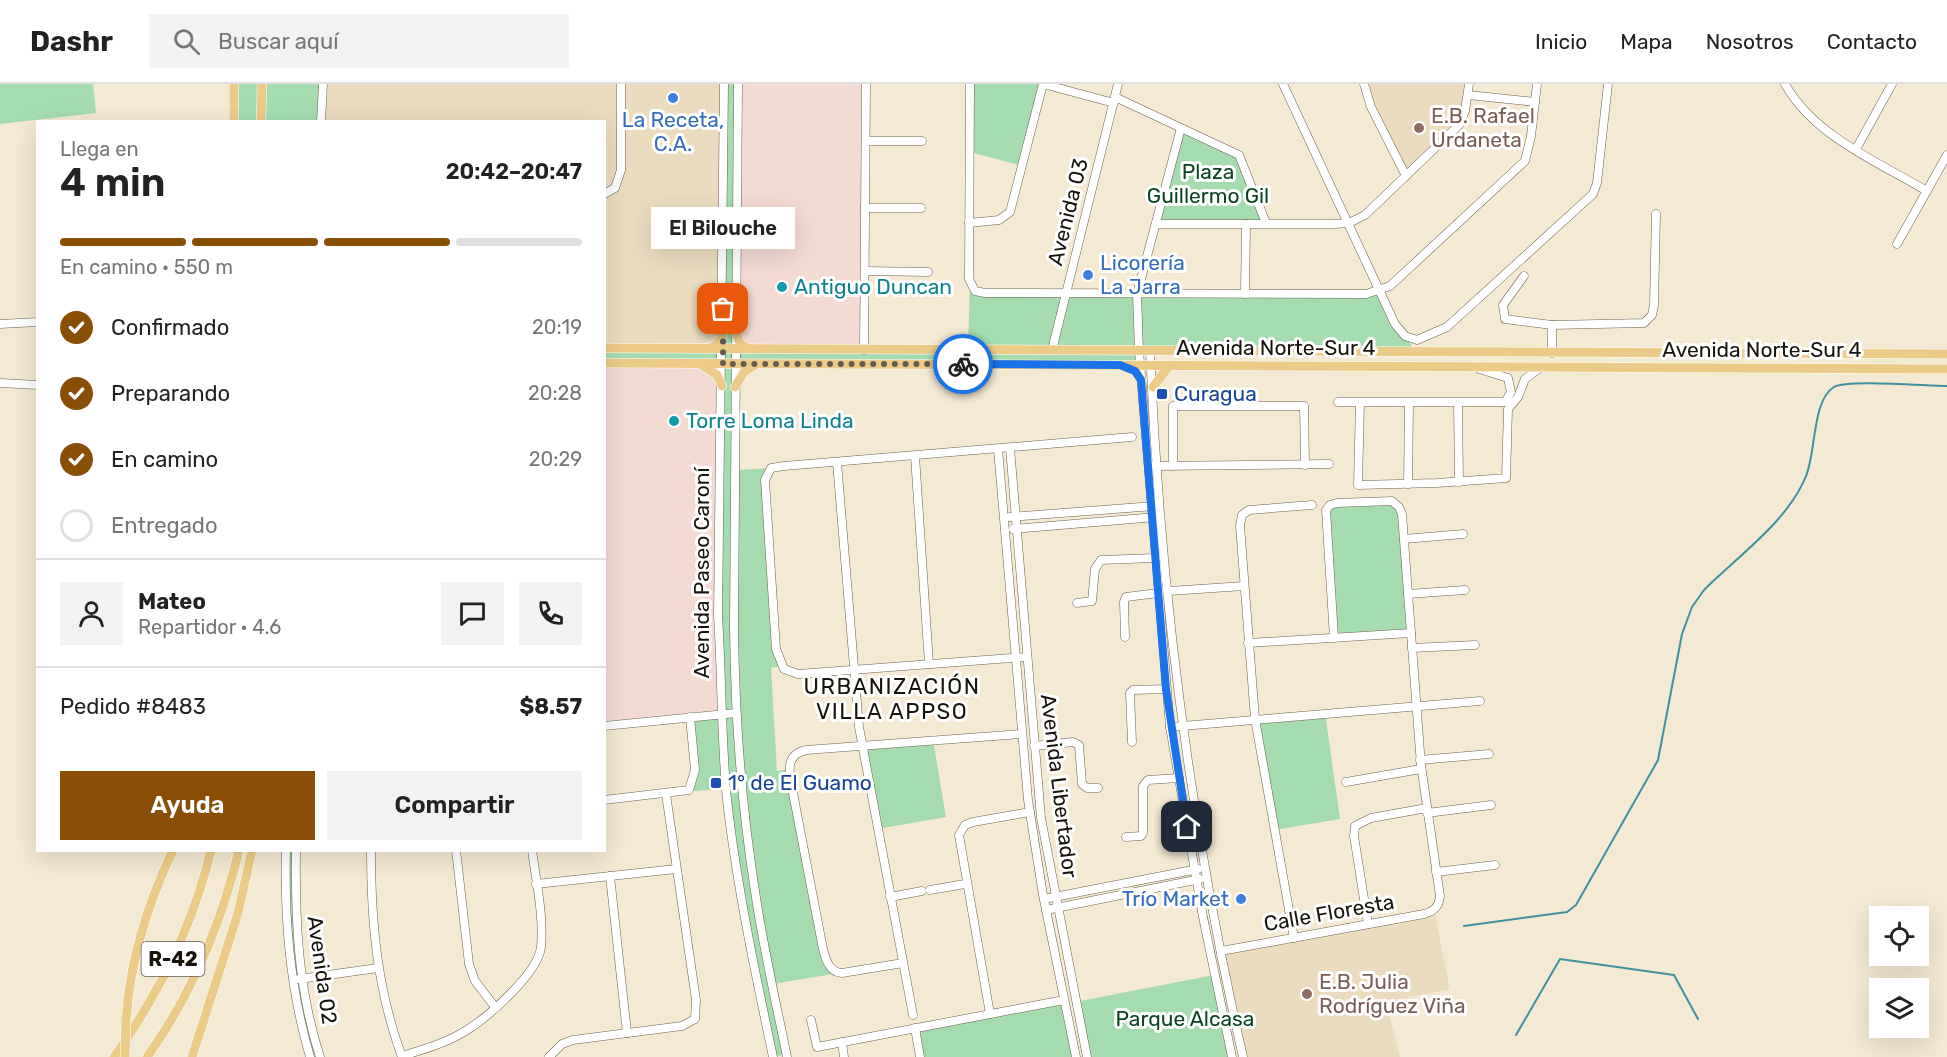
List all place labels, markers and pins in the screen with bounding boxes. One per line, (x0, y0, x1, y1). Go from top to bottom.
marker: La Receta, C.A. (666, 91, 680, 105)
place label: E.B. Rafael Urdaneta (1431, 103, 1535, 152)
place label: La Receta, C.A. (622, 107, 724, 156)
marker: E.B. Rafael Urdaneta (1412, 121, 1426, 135)
callout: El Bilouche (651, 207, 795, 249)
place label: Licorería La Jarra (1100, 250, 1185, 299)
marker: Licorería La Jarra (1081, 268, 1095, 282)
place label: Antiguo Duncan (794, 274, 952, 299)
marker: Antiguo Duncan (775, 280, 789, 294)
pin (697, 283, 748, 334)
place label: Curagua (1174, 381, 1257, 406)
marker: Curagua (1155, 387, 1169, 401)
place label: Torre Loma Linda (686, 408, 854, 433)
marker: Torre Loma Linda (667, 414, 681, 428)
place label: 1° de El Guamo (728, 770, 872, 795)
marker: 1° de El Guamo (709, 776, 723, 790)
pin (1161, 801, 1212, 852)
place label: Trío Market (1122, 886, 1229, 911)
marker: Trío Market (1234, 892, 1248, 906)
place label: E.B. Julia Rodríguez Viña (1319, 969, 1466, 1018)
marker: E.B. Julia Rodríguez Viña (1300, 987, 1314, 1001)

